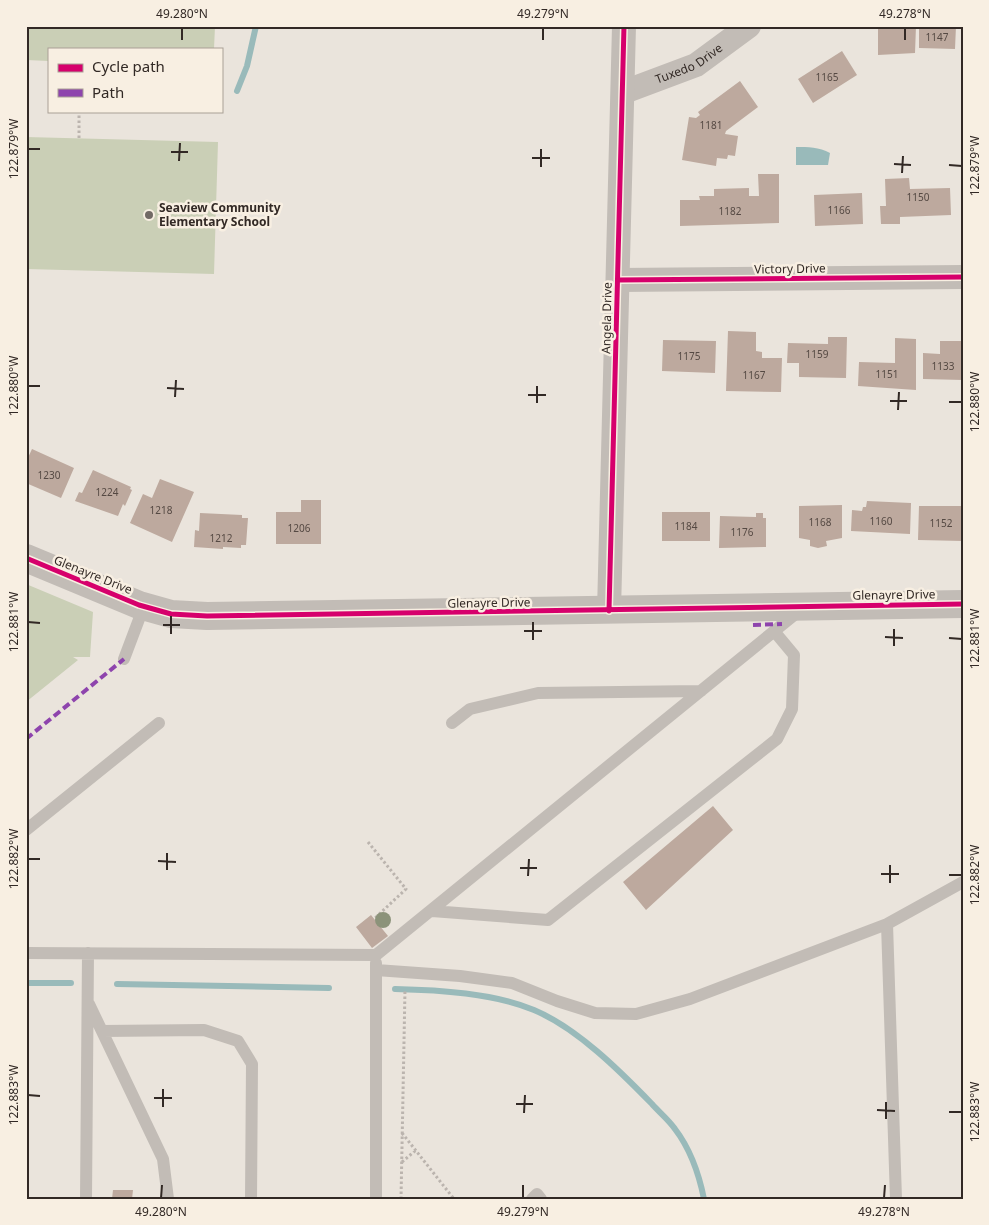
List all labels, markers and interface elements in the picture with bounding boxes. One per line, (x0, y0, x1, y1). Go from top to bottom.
text: 49.280°N (156, 5, 208, 22)
text: 49.279°N (517, 5, 569, 22)
text: 49.278°N (879, 5, 931, 22)
house number: 1147 (926, 30, 949, 44)
street label: Tuxedo Drive (653, 39, 726, 88)
legend (48, 48, 222, 112)
text: Cycle path (92, 56, 165, 76)
house number: 1165 (816, 70, 839, 84)
text: Path (92, 82, 124, 102)
house number: 1181 (700, 118, 722, 132)
text: 122.879°W (5, 119, 22, 179)
text: 122.879°W (966, 136, 983, 196)
house number: 1150 (907, 190, 930, 204)
place label: Seaview Community Elementary School (159, 199, 281, 230)
house number: 1166 (828, 203, 851, 217)
house number: 1182 (719, 204, 742, 218)
marker: Seaview Community Elementary School (143, 209, 155, 221)
street label: Victory Drive (754, 259, 826, 278)
street label: Angela Drive (597, 282, 616, 354)
house number: 1159 (806, 347, 829, 361)
house number: 1175 (678, 349, 701, 363)
text: 122.880°W (5, 356, 22, 416)
house number: 1133 (932, 359, 955, 373)
house number: 1151 (876, 367, 898, 381)
house number: 1167 (743, 368, 766, 382)
text: 122.880°W (966, 372, 983, 432)
house number: 1230 (38, 468, 61, 482)
house number: 1224 (96, 485, 119, 499)
house number: 1218 (150, 503, 173, 517)
house number: 1160 (870, 514, 893, 528)
house number: 1168 (809, 515, 832, 529)
house number: 1152 (930, 516, 953, 530)
house number: 1184 (675, 519, 698, 533)
house number: 1206 (288, 521, 311, 535)
house number: 1176 (731, 525, 754, 539)
house number: 1212 (210, 531, 233, 545)
street label: Glenayre Drive (51, 551, 135, 598)
street label: Glenayre Drive (852, 585, 936, 604)
text: 122.881°W (5, 592, 22, 652)
street label: Glenayre Drive (447, 593, 531, 612)
text: 122.881°W (966, 609, 983, 669)
text: 122.882°W (5, 829, 22, 889)
text: 122.882°W (966, 845, 983, 905)
text: 122.883°W (5, 1065, 22, 1125)
text: 122.883°W (966, 1082, 983, 1142)
text: 49.280°N (135, 1203, 187, 1220)
text: 49.279°N (497, 1203, 549, 1220)
text: 49.278°N (858, 1203, 910, 1220)

